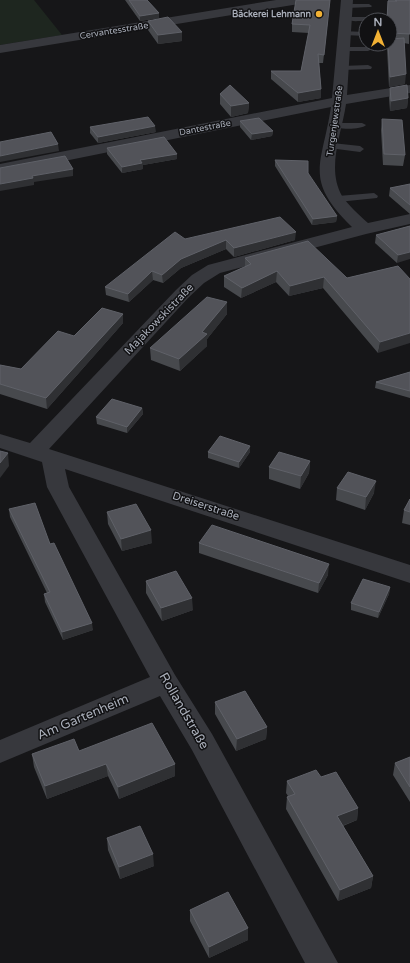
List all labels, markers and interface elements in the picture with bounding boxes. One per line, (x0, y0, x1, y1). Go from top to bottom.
place label: Bäckerei Lehmann (232, 9, 311, 20)
marker: Bäckerei Lehmann (314, 9, 324, 19)
north arrow (358, 12, 398, 52)
text: N (374, 16, 382, 29)
street label: Cervantesstraße (79, 20, 149, 42)
street label: Turgenjewstraße (325, 85, 345, 157)
street label: Dantestraße (178, 118, 232, 138)
street label: Majakowskistraße (122, 281, 196, 357)
street label: Dreiserstraße (171, 489, 241, 523)
street label: Rollandstraße (156, 670, 212, 752)
street label: Am Gartenheim (35, 691, 131, 743)

